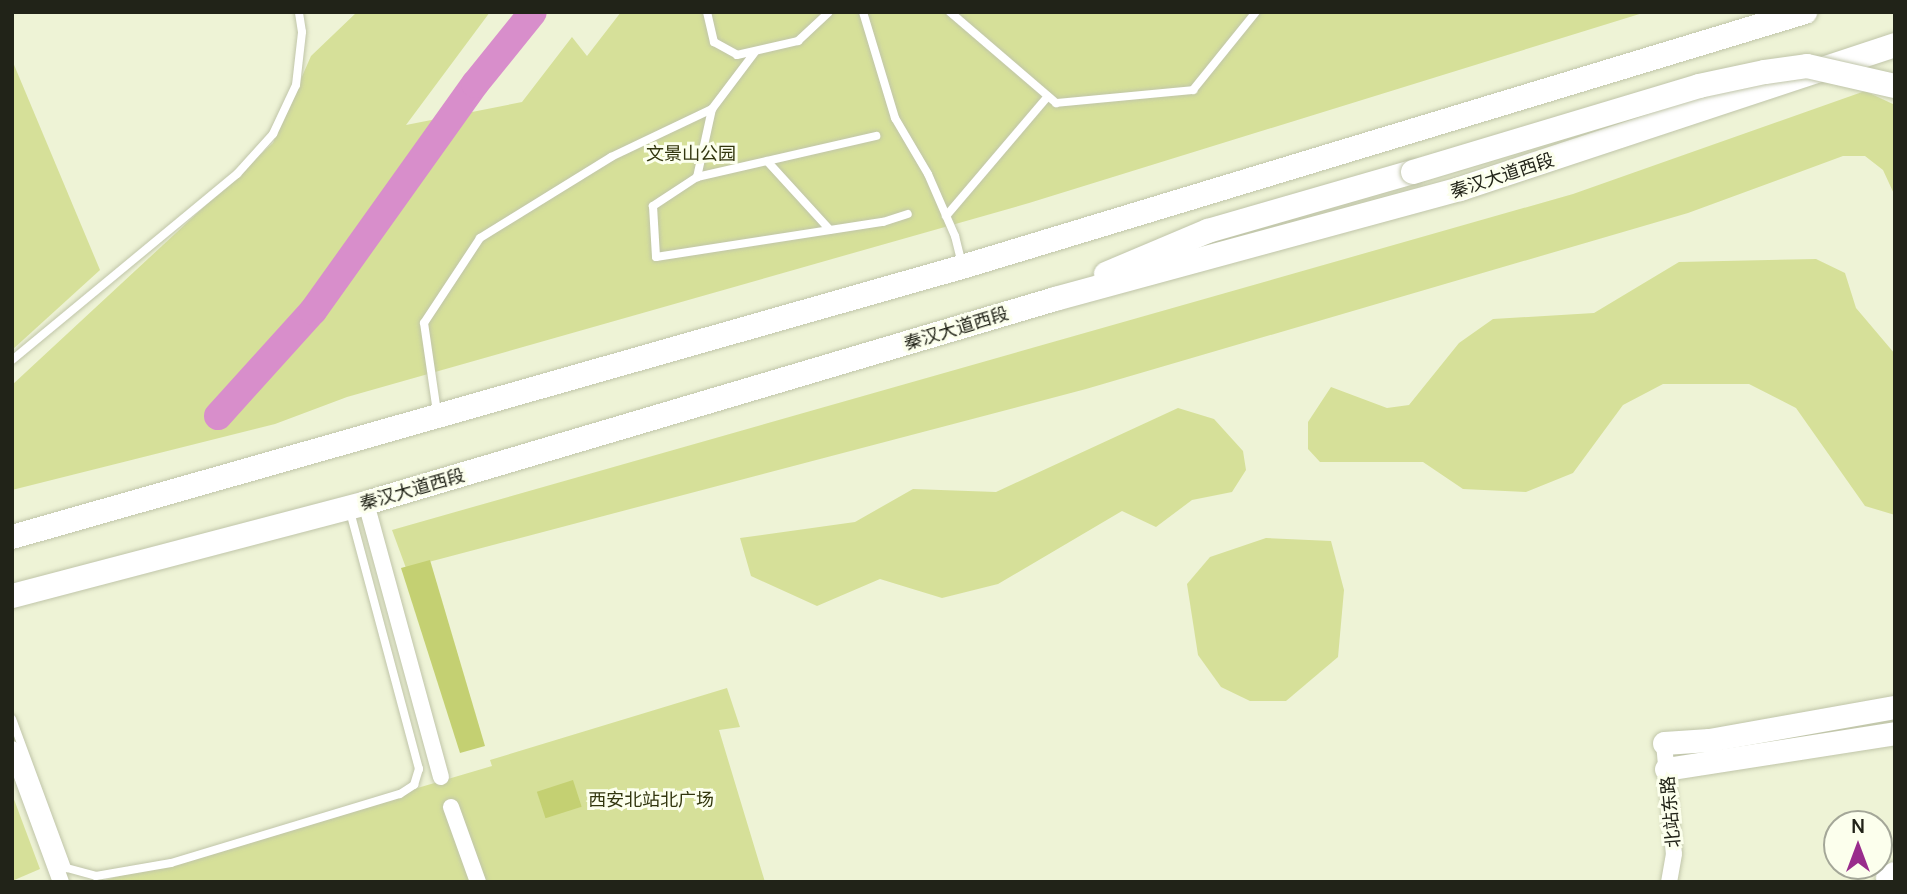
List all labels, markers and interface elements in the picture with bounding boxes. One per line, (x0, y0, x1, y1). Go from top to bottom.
park label: 文景山公园 (646, 142, 736, 164)
street label: 秦汉大道西段 (1447, 148, 1557, 202)
street label: 秦汉大道西段 (901, 302, 1011, 354)
street label: 秦汉大道西段 (357, 464, 467, 514)
street label: 北站东路 (1656, 775, 1684, 849)
park label: 西安北站北广场 (588, 788, 714, 810)
north arrow (1823, 810, 1893, 880)
text: N (1851, 813, 1865, 839)

